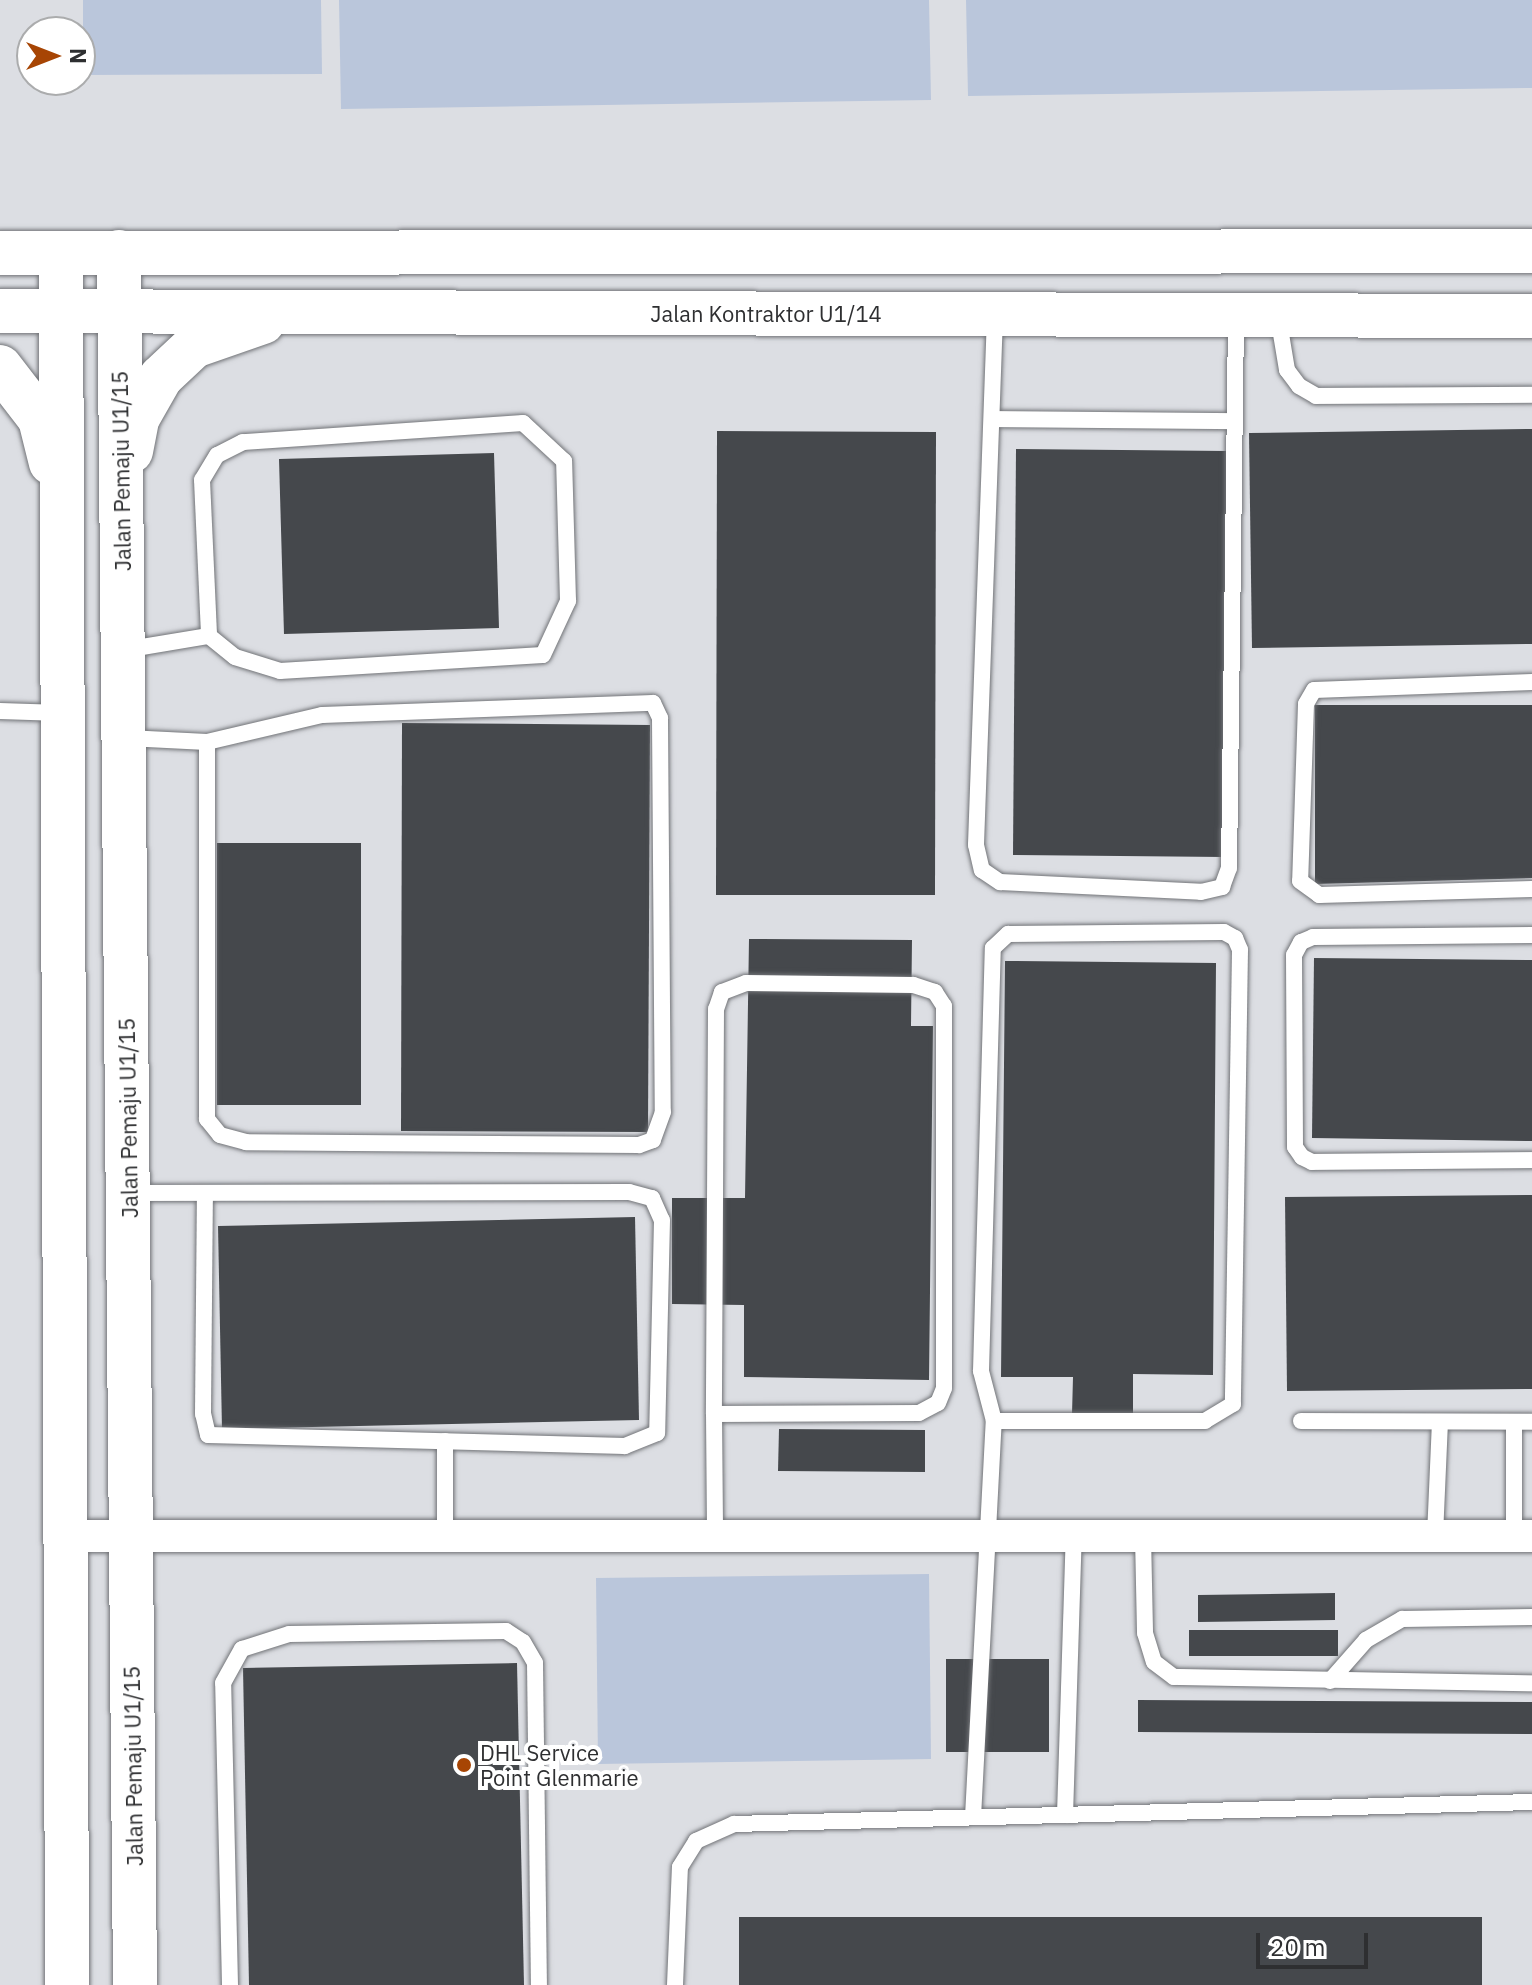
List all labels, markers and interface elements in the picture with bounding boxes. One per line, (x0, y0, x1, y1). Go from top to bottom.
north arrow (16, 16, 96, 96)
text: N (64, 48, 93, 64)
street label: Jalan Kontraktor U1/14 (650, 301, 882, 327)
street label: Jalan Pemaju U1/15 (106, 371, 136, 571)
street label: Jalan Pemaju U1/15 (113, 1018, 143, 1218)
street label: Jalan Pemaju U1/15 (118, 1666, 148, 1866)
place label: DHL Service Point Glenmarie (480, 1739, 639, 1790)
marker: DHL Service Point Glenmarie (455, 1756, 473, 1774)
scale bar (1260, 1917, 1372, 1967)
text: 20 m (1270, 1931, 1325, 1963)

